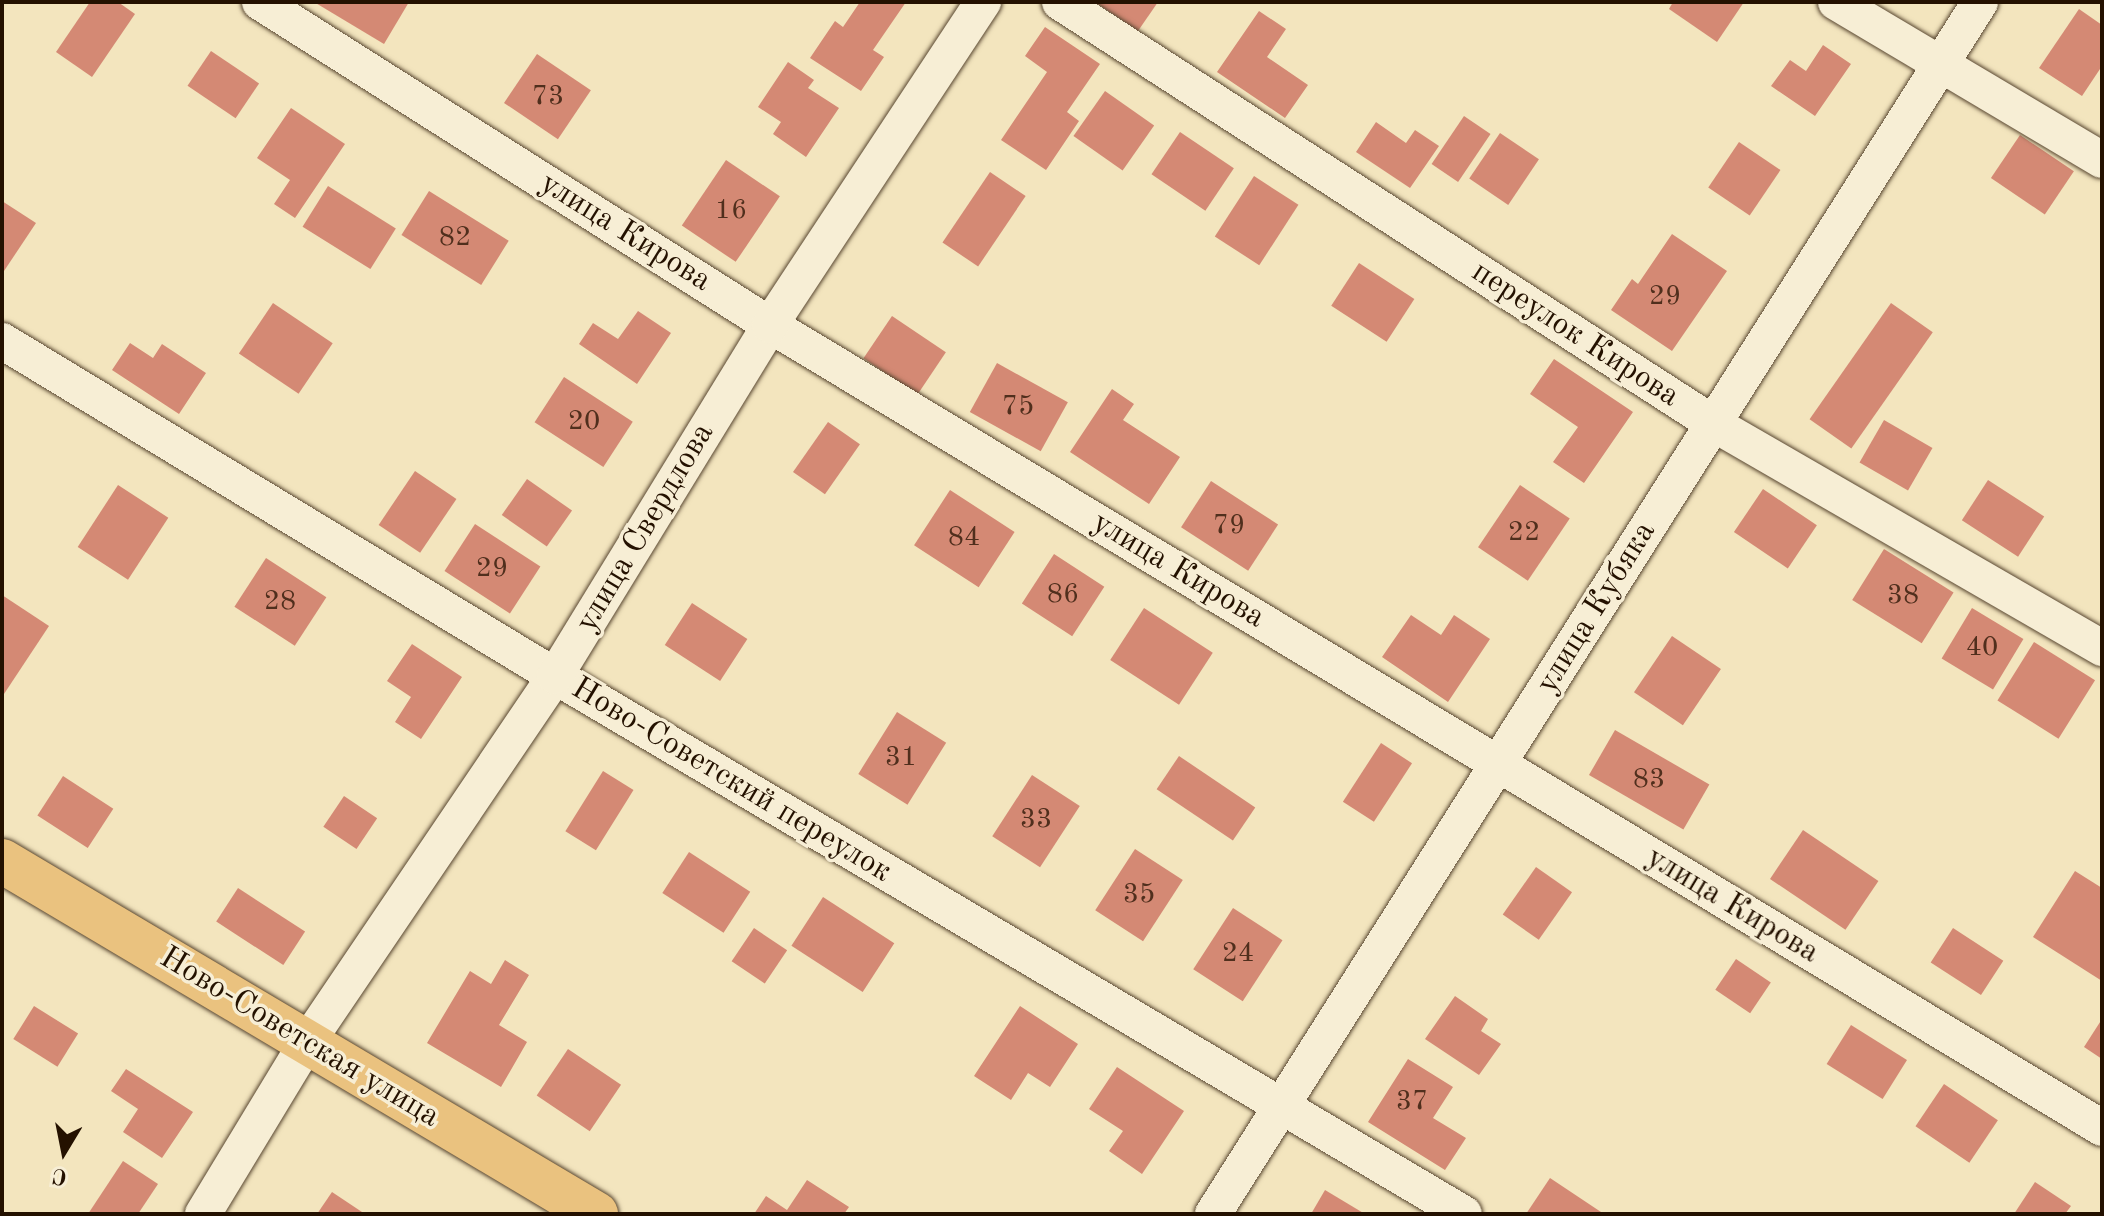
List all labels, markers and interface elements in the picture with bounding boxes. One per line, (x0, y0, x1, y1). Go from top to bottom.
house number: 73 (532, 80, 564, 114)
street label: улица Кирова (532, 165, 718, 301)
house number: 16 (715, 194, 747, 228)
house number: 82 (439, 221, 471, 255)
street label: переулок Кирова (1464, 254, 1686, 416)
house number: 29 (1649, 280, 1681, 314)
house number: 75 (1002, 390, 1034, 424)
house number: 20 (568, 405, 600, 439)
street label: улица Свердлова (569, 417, 723, 639)
street label: улица Кирова (1085, 504, 1271, 638)
house number: 79 (1213, 509, 1245, 543)
street label: улица Кубяка (1529, 515, 1665, 701)
house number: 22 (1508, 516, 1540, 550)
house number: 84 (948, 521, 980, 555)
house number: 29 (476, 552, 508, 586)
house number: 86 (1047, 578, 1079, 612)
house number: 38 (1887, 579, 1919, 613)
house number: 28 (264, 585, 296, 619)
house number: 40 (1966, 631, 1998, 665)
street label: Ново-Советский переулок (564, 670, 898, 892)
house number: 31 (885, 741, 917, 775)
house number: 83 (1633, 763, 1665, 797)
house number: 33 (1020, 803, 1052, 837)
street label: улица Кирова (1639, 839, 1825, 973)
house number: 35 (1123, 878, 1155, 912)
house number: 24 (1222, 937, 1254, 971)
street label: Ново-Советская улица (152, 939, 446, 1137)
house number: 37 (1396, 1085, 1428, 1119)
north arrow (24, 1112, 104, 1192)
text: С (51, 1164, 69, 1188)

